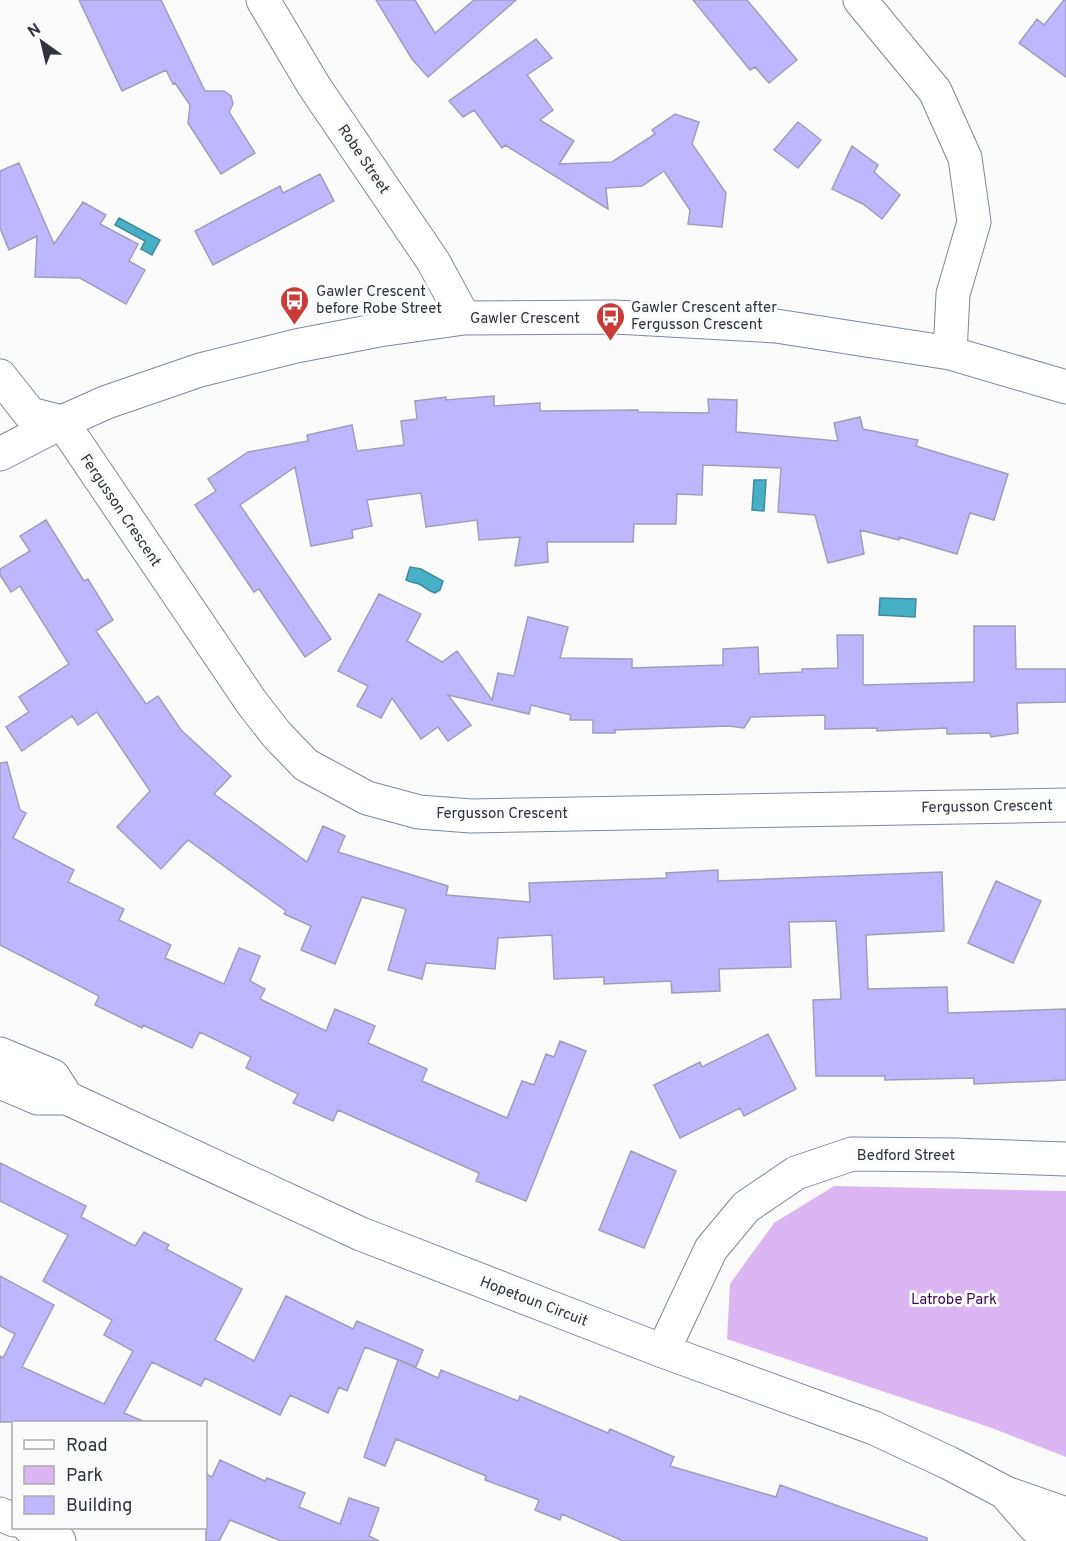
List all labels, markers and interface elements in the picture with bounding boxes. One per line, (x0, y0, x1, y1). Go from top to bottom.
north arrow (12, 12, 72, 72)
text: N (24, 20, 45, 43)
street label: Robe Street (333, 122, 393, 198)
place label: Gawler Crescent before Robe Street (316, 283, 442, 319)
bus stop icon: Gawler Crescent before Robe Street (279, 284, 311, 326)
place label: Gawler Crescent after Fergusson Crescent (631, 299, 777, 335)
bus stop icon: Gawler Crescent after Fergusson Crescent (594, 300, 626, 342)
street label: Gawler Crescent (470, 310, 580, 329)
street label: Fergusson Crescent (75, 451, 164, 571)
street label: Fergusson Crescent (921, 797, 1053, 818)
street label: Fergusson Crescent (436, 805, 568, 824)
street label: Bedford Street (857, 1147, 955, 1166)
street label: Hopetoun Circuit (477, 1273, 590, 1332)
park label: Latrobe Park (911, 1291, 997, 1310)
legend (12, 1421, 207, 1529)
text: Road (66, 1435, 108, 1458)
text: Park (66, 1465, 103, 1488)
text: Building (66, 1495, 132, 1518)

